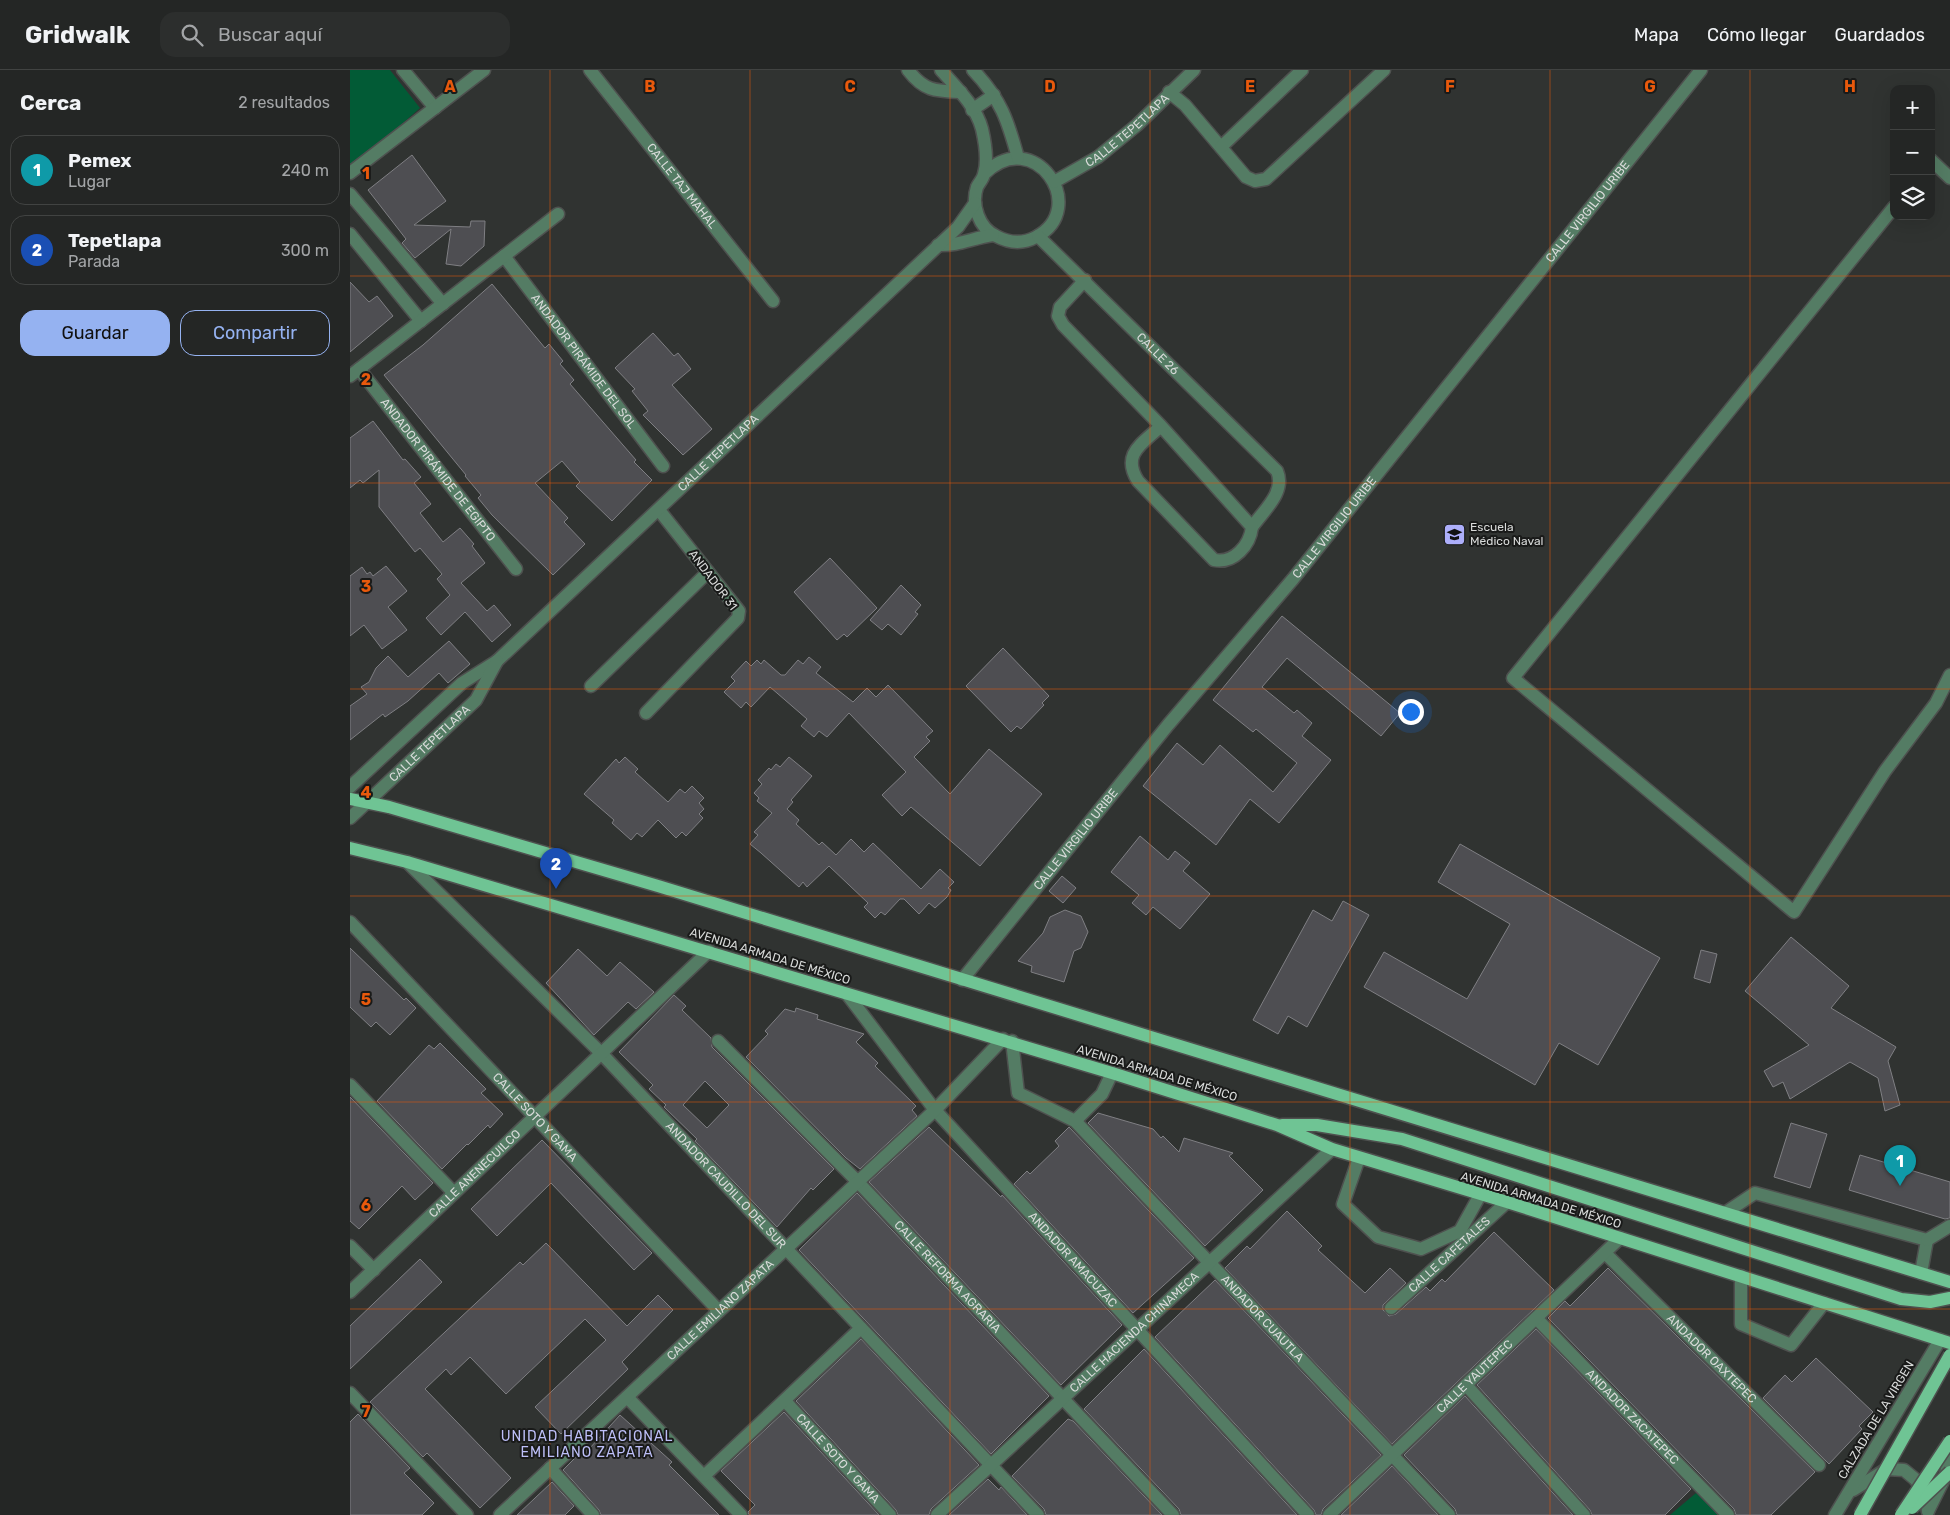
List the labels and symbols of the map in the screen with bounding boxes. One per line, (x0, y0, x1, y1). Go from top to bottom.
text: A (444, 77, 456, 96)
text: B (644, 77, 656, 96)
text: C (844, 77, 856, 96)
text: D (1044, 77, 1056, 96)
text: E (1245, 77, 1255, 96)
text: F (1445, 77, 1455, 96)
text: G (1644, 77, 1656, 96)
text: H (1844, 77, 1856, 96)
street label: CALLE TEPETLAPA (1083, 91, 1172, 170)
street label: CALLE TAJ MAHAL (644, 141, 720, 232)
street label: CALLE VIRGILIO URIBE (1543, 158, 1632, 265)
text: 1 (362, 164, 370, 183)
street label: ANDADOR PIRÁMIDE DEL SOL (528, 291, 639, 432)
street label: CALLE 26 (1134, 330, 1182, 378)
text: 2 (361, 370, 371, 389)
street label: ANDADOR PIRÁMIDE DE EGIPTO (378, 395, 498, 544)
street label: CALLE TEPETLAPA (675, 411, 761, 494)
street label: CALLE VIRGILIO URIBE (1289, 474, 1379, 581)
place label: Escuela Médico Naval (1470, 520, 1544, 548)
school or university icon: Escuela Médico Naval (1442, 522, 1466, 546)
street label: ANDADOR 31 (686, 547, 740, 613)
text: 3 (361, 577, 371, 596)
your location (1398, 699, 1424, 725)
street label: CALLE TEPETLAPA (386, 702, 473, 785)
text: 4 (361, 783, 372, 802)
street label: CALLE VIRGILIO URIBE (1031, 786, 1121, 893)
pin: 2 (540, 848, 572, 889)
street label: AVENIDA ARMADA DE MÉXICO (688, 925, 852, 987)
text: 5 (361, 990, 371, 1009)
street label: AVENIDA ARMADA DE MÉXICO (1075, 1042, 1239, 1104)
street label: CALLE SOTO Y GAMA (490, 1070, 580, 1164)
street label: ANDADOR CAUDILLO DEL SUR (663, 1119, 789, 1251)
street label: CALLE ANENECUILCO (426, 1127, 523, 1220)
pin: 1 (1884, 1145, 1916, 1186)
street label: AVENIDA ARMADA DE MÉXICO (1459, 1169, 1623, 1231)
text: 6 (361, 1196, 371, 1215)
street label: ANDADOR AMACUZAC (1025, 1209, 1120, 1310)
street label: CALLE CAFETALES (1406, 1214, 1493, 1296)
street label: CALLE REFORMA AGRARIA (891, 1218, 1004, 1336)
street label: CALLE EMILIANO ZAPATA (664, 1257, 777, 1363)
street label: CALLE HACIENDA CHINAMECA (1067, 1269, 1202, 1395)
street label: ANDADOR CUAUTLA (1218, 1272, 1307, 1365)
street label: ANDADOR OAXTEPEC (1664, 1311, 1759, 1406)
street label: CALLE YAUTEPEC (1434, 1337, 1516, 1416)
street label: CALZADA DE LA VIRGEN (1835, 1359, 1917, 1481)
street label: ANDADOR ZACATEPEC (1583, 1366, 1682, 1467)
text: 7 (361, 1402, 371, 1421)
street label: CALLE SOTO Y GAMA (793, 1411, 883, 1506)
district label: UNIDAD HABITACIONAL EMILIANO ZAPATA (501, 1428, 673, 1461)

